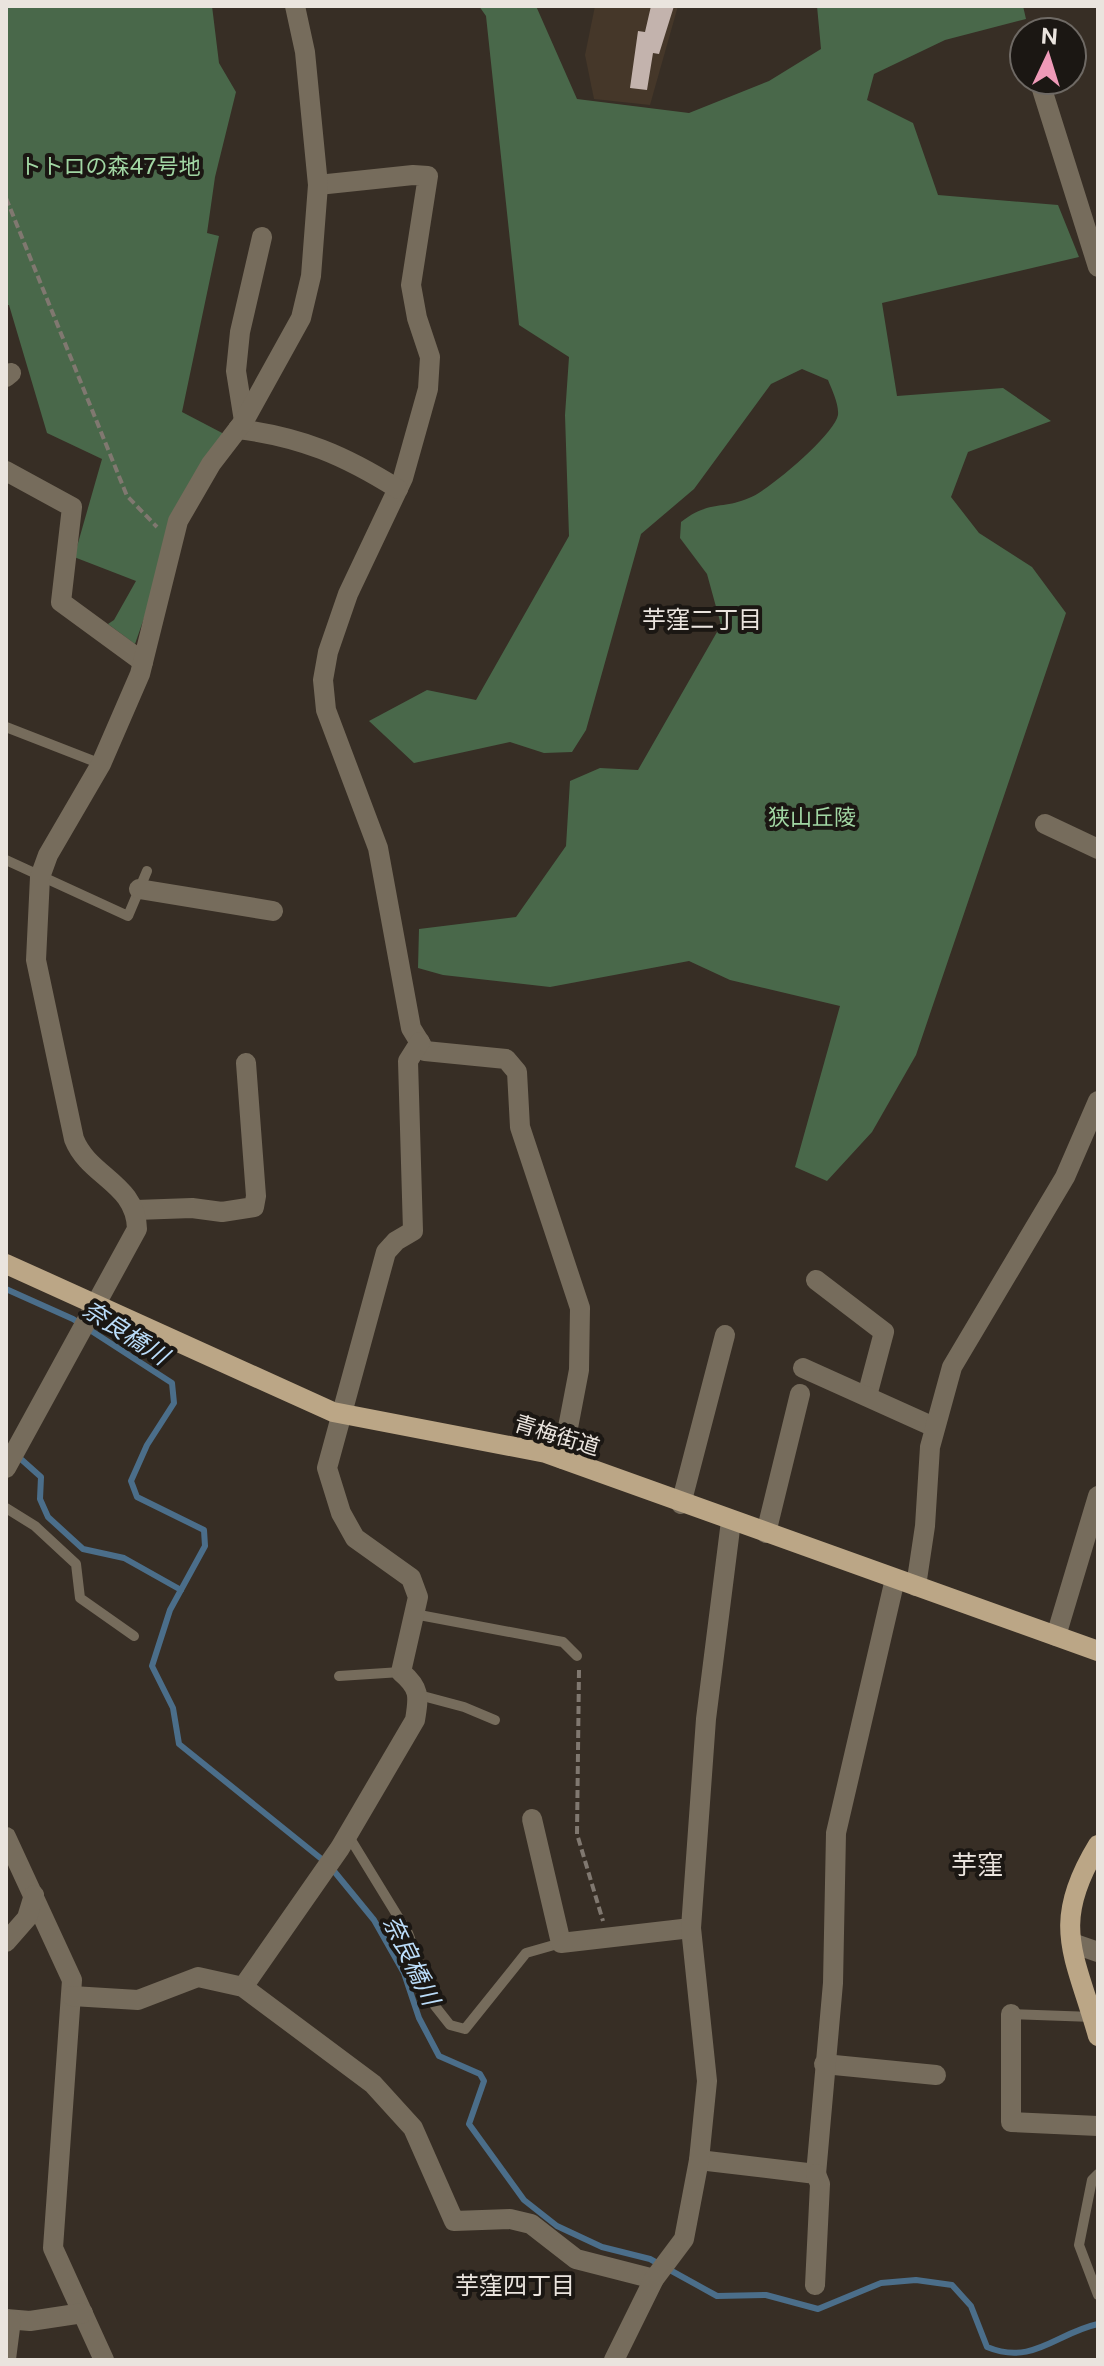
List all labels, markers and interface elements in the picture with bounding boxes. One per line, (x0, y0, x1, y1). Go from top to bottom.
north arrow (1008, 16, 1088, 96)
text: N (1040, 22, 1059, 50)
park label: トトロの森47号地 (19, 153, 201, 179)
district label: 芋窪二丁目 (642, 605, 762, 633)
park label: 狭山丘陵 (768, 804, 856, 830)
water label: 奈良橋川 (78, 1294, 176, 1372)
street label: 青梅街道 (511, 1410, 603, 1460)
district label: 芋窪 (951, 1849, 1003, 1880)
water label: 奈良橋川 (378, 1911, 447, 2012)
district label: 芋窪四丁目 (455, 2271, 575, 2299)

